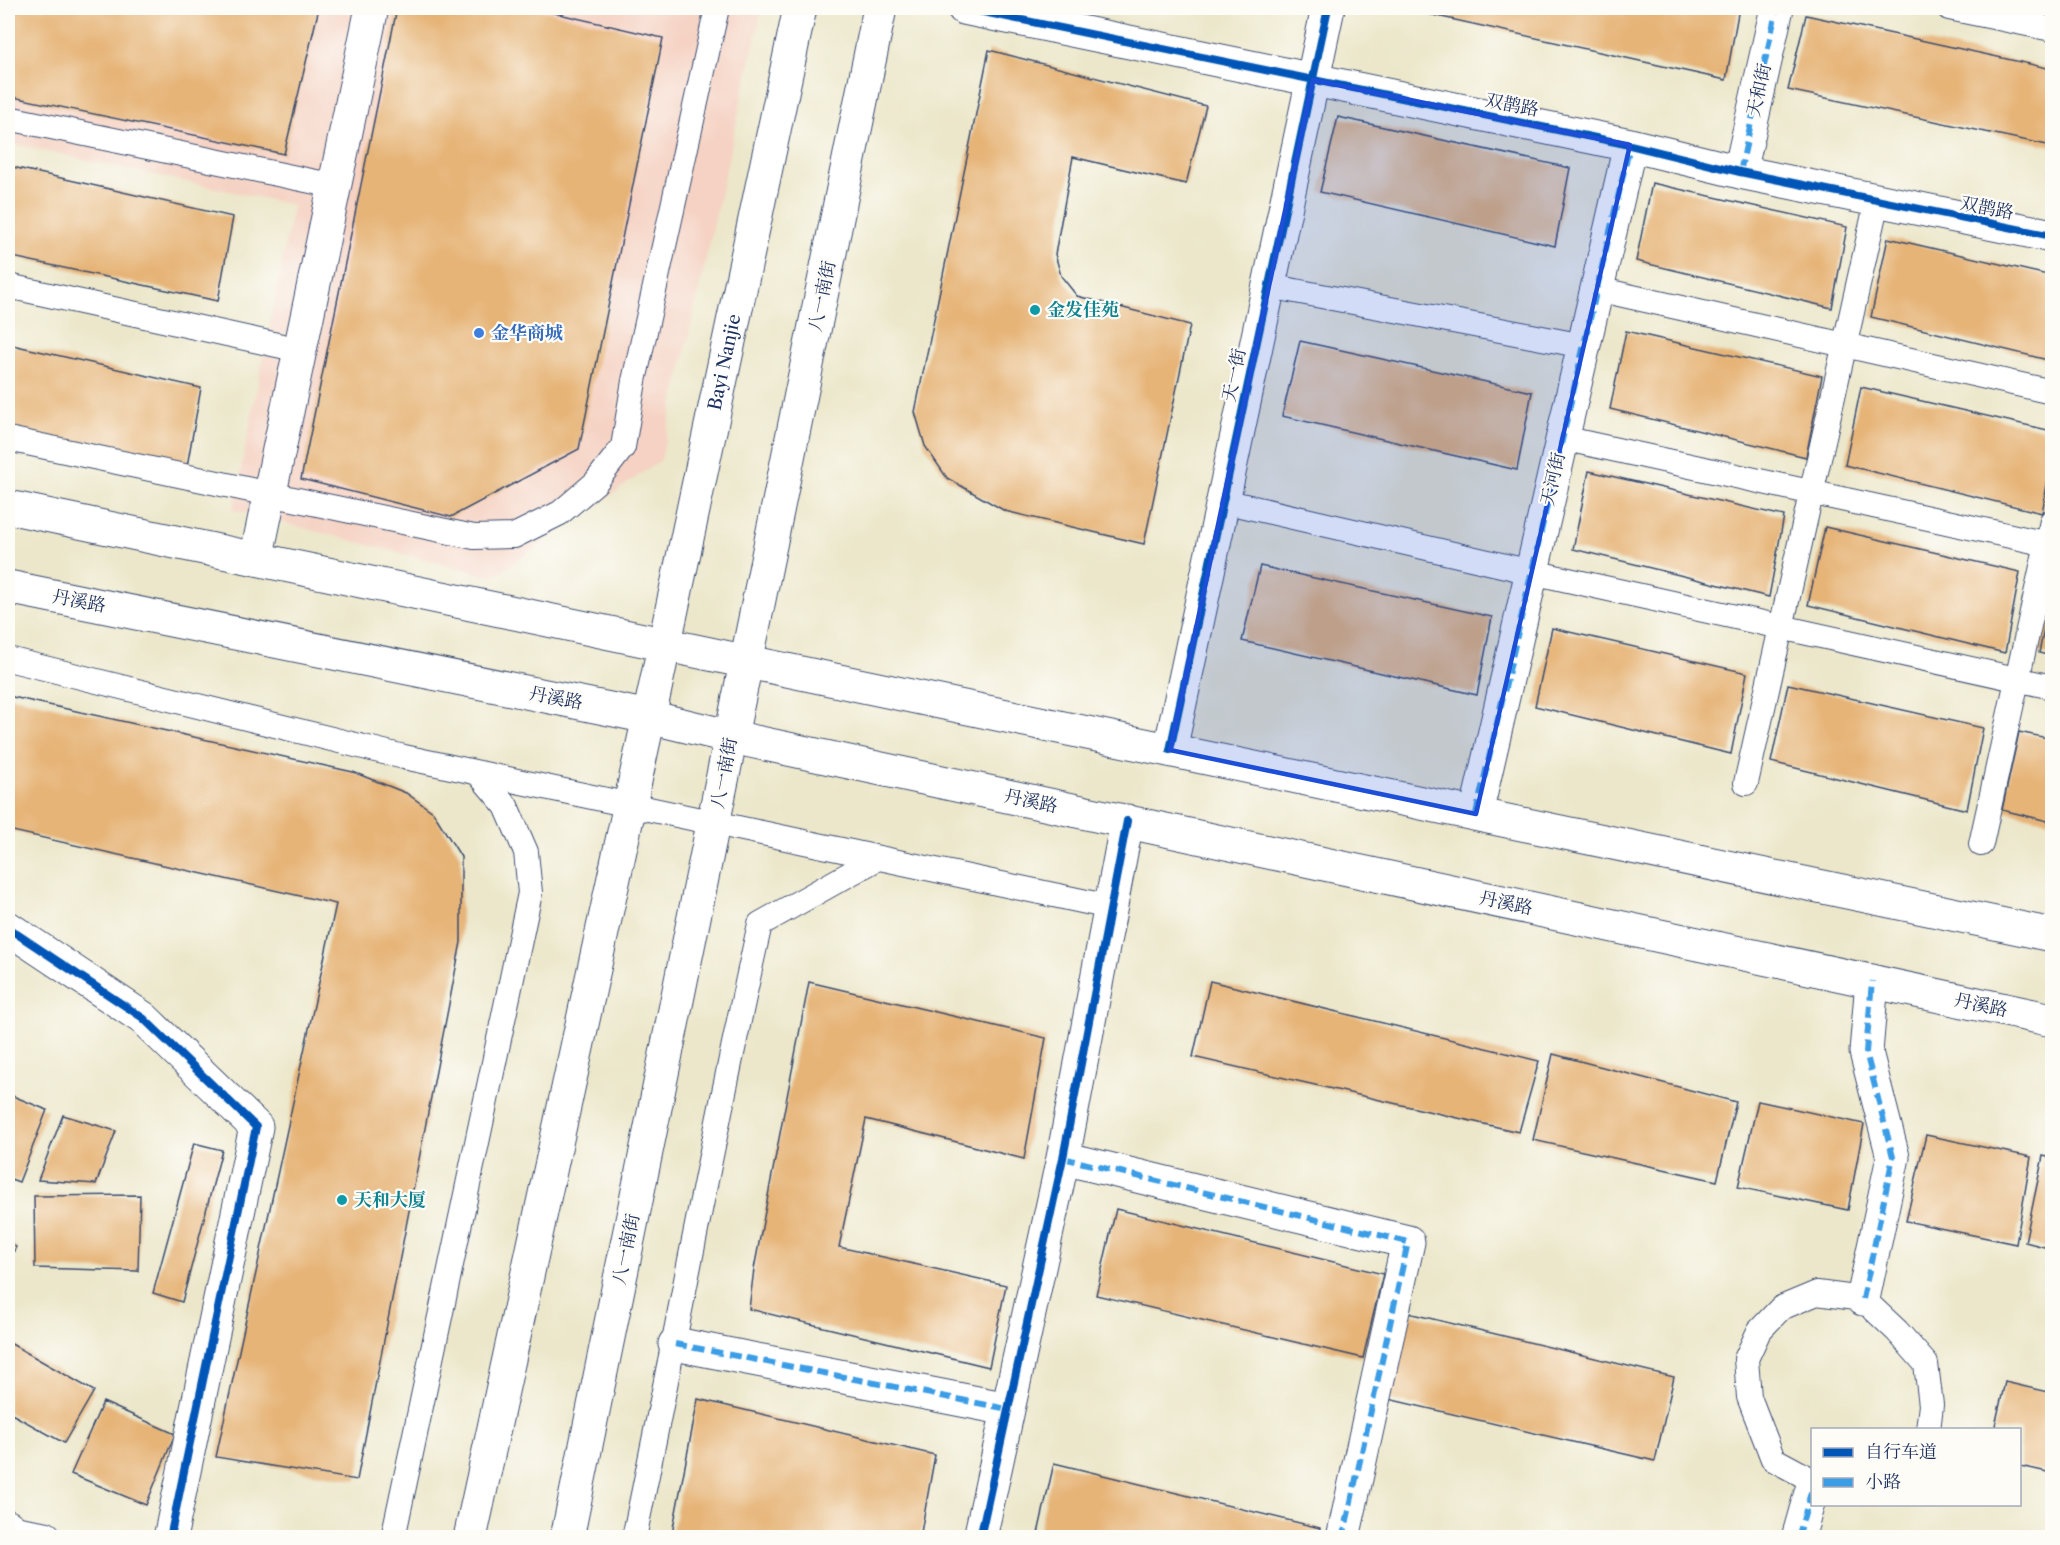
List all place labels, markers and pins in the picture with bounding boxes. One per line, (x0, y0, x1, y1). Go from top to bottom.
place label: 金发佳苑 (1047, 299, 1119, 321)
marker: 金发佳苑 (1028, 303, 1042, 317)
place label: 金华商城 (491, 322, 563, 344)
marker: 金华商城 (472, 326, 486, 340)
place label: 天和大厦 (354, 1189, 426, 1211)
marker: 天和大厦 (335, 1193, 349, 1207)

